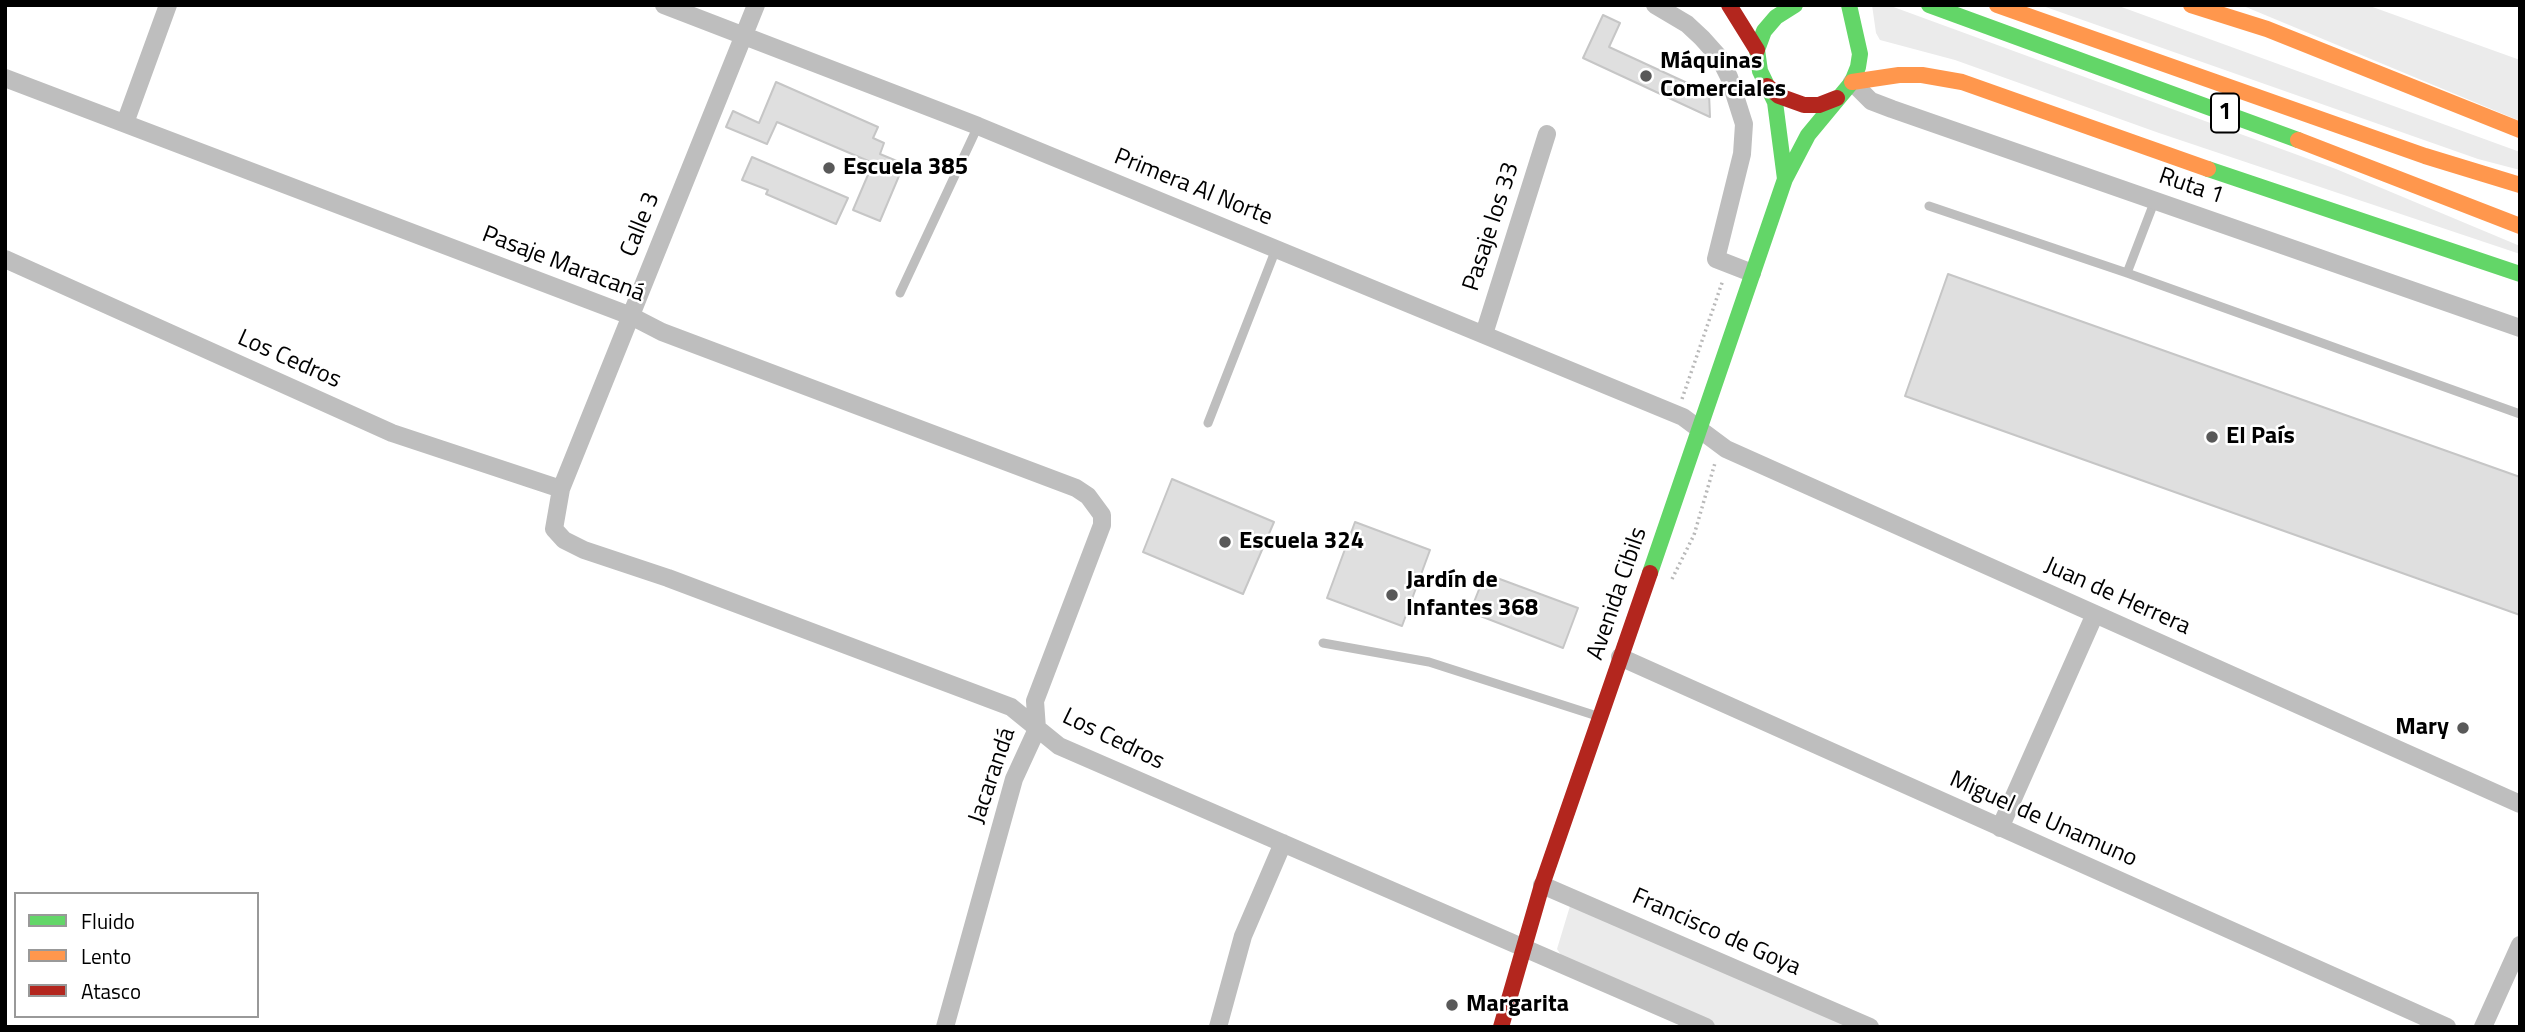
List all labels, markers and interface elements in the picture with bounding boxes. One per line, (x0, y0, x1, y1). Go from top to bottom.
place label: Máquinas Comerciales (1660, 48, 1786, 104)
marker: Máquinas Comerciales (1638, 68, 1654, 84)
road number: 1 (2211, 94, 2239, 132)
street label: Primera Al Norte (1110, 143, 1276, 233)
place label: Escuela 385 (843, 154, 968, 182)
street label: Pasaje los 33 (1458, 159, 1526, 295)
marker: Escuela 385 (821, 160, 837, 176)
street label: Ruta 1 (2155, 163, 2227, 211)
street label: Calle 3 (615, 189, 667, 261)
street label: Pasaje Maracaná (478, 221, 648, 309)
street label: Los Cedros (233, 324, 345, 396)
place label: El País (2226, 423, 2295, 451)
marker: El País (2204, 429, 2220, 445)
street label: Avenida Cibils (1582, 524, 1654, 664)
place label: Escuela 324 (1239, 528, 1364, 556)
marker: Escuela 324 (1217, 534, 1233, 550)
street label: Juan de Herrera (2039, 552, 2195, 642)
place label: Jardín de Infantes 368 (1406, 567, 1538, 623)
marker: Jardín de Infantes 368 (1384, 587, 1400, 603)
street label: Los Cedros (1057, 703, 1169, 777)
place label: Mary (2395, 714, 2449, 742)
marker: Mary (2455, 720, 2471, 736)
street label: Jacarandá (963, 724, 1023, 828)
street label: Miguel de Unamuno (1945, 766, 2141, 874)
street label: Francisco de Goya (1627, 883, 1805, 983)
legend (14, 892, 259, 1018)
text: Fluido (81, 905, 135, 937)
text: Lento (81, 940, 131, 972)
text: Atasco (81, 975, 141, 1007)
place label: Margarita (1466, 991, 1569, 1019)
marker: Margarita (1444, 997, 1460, 1013)

